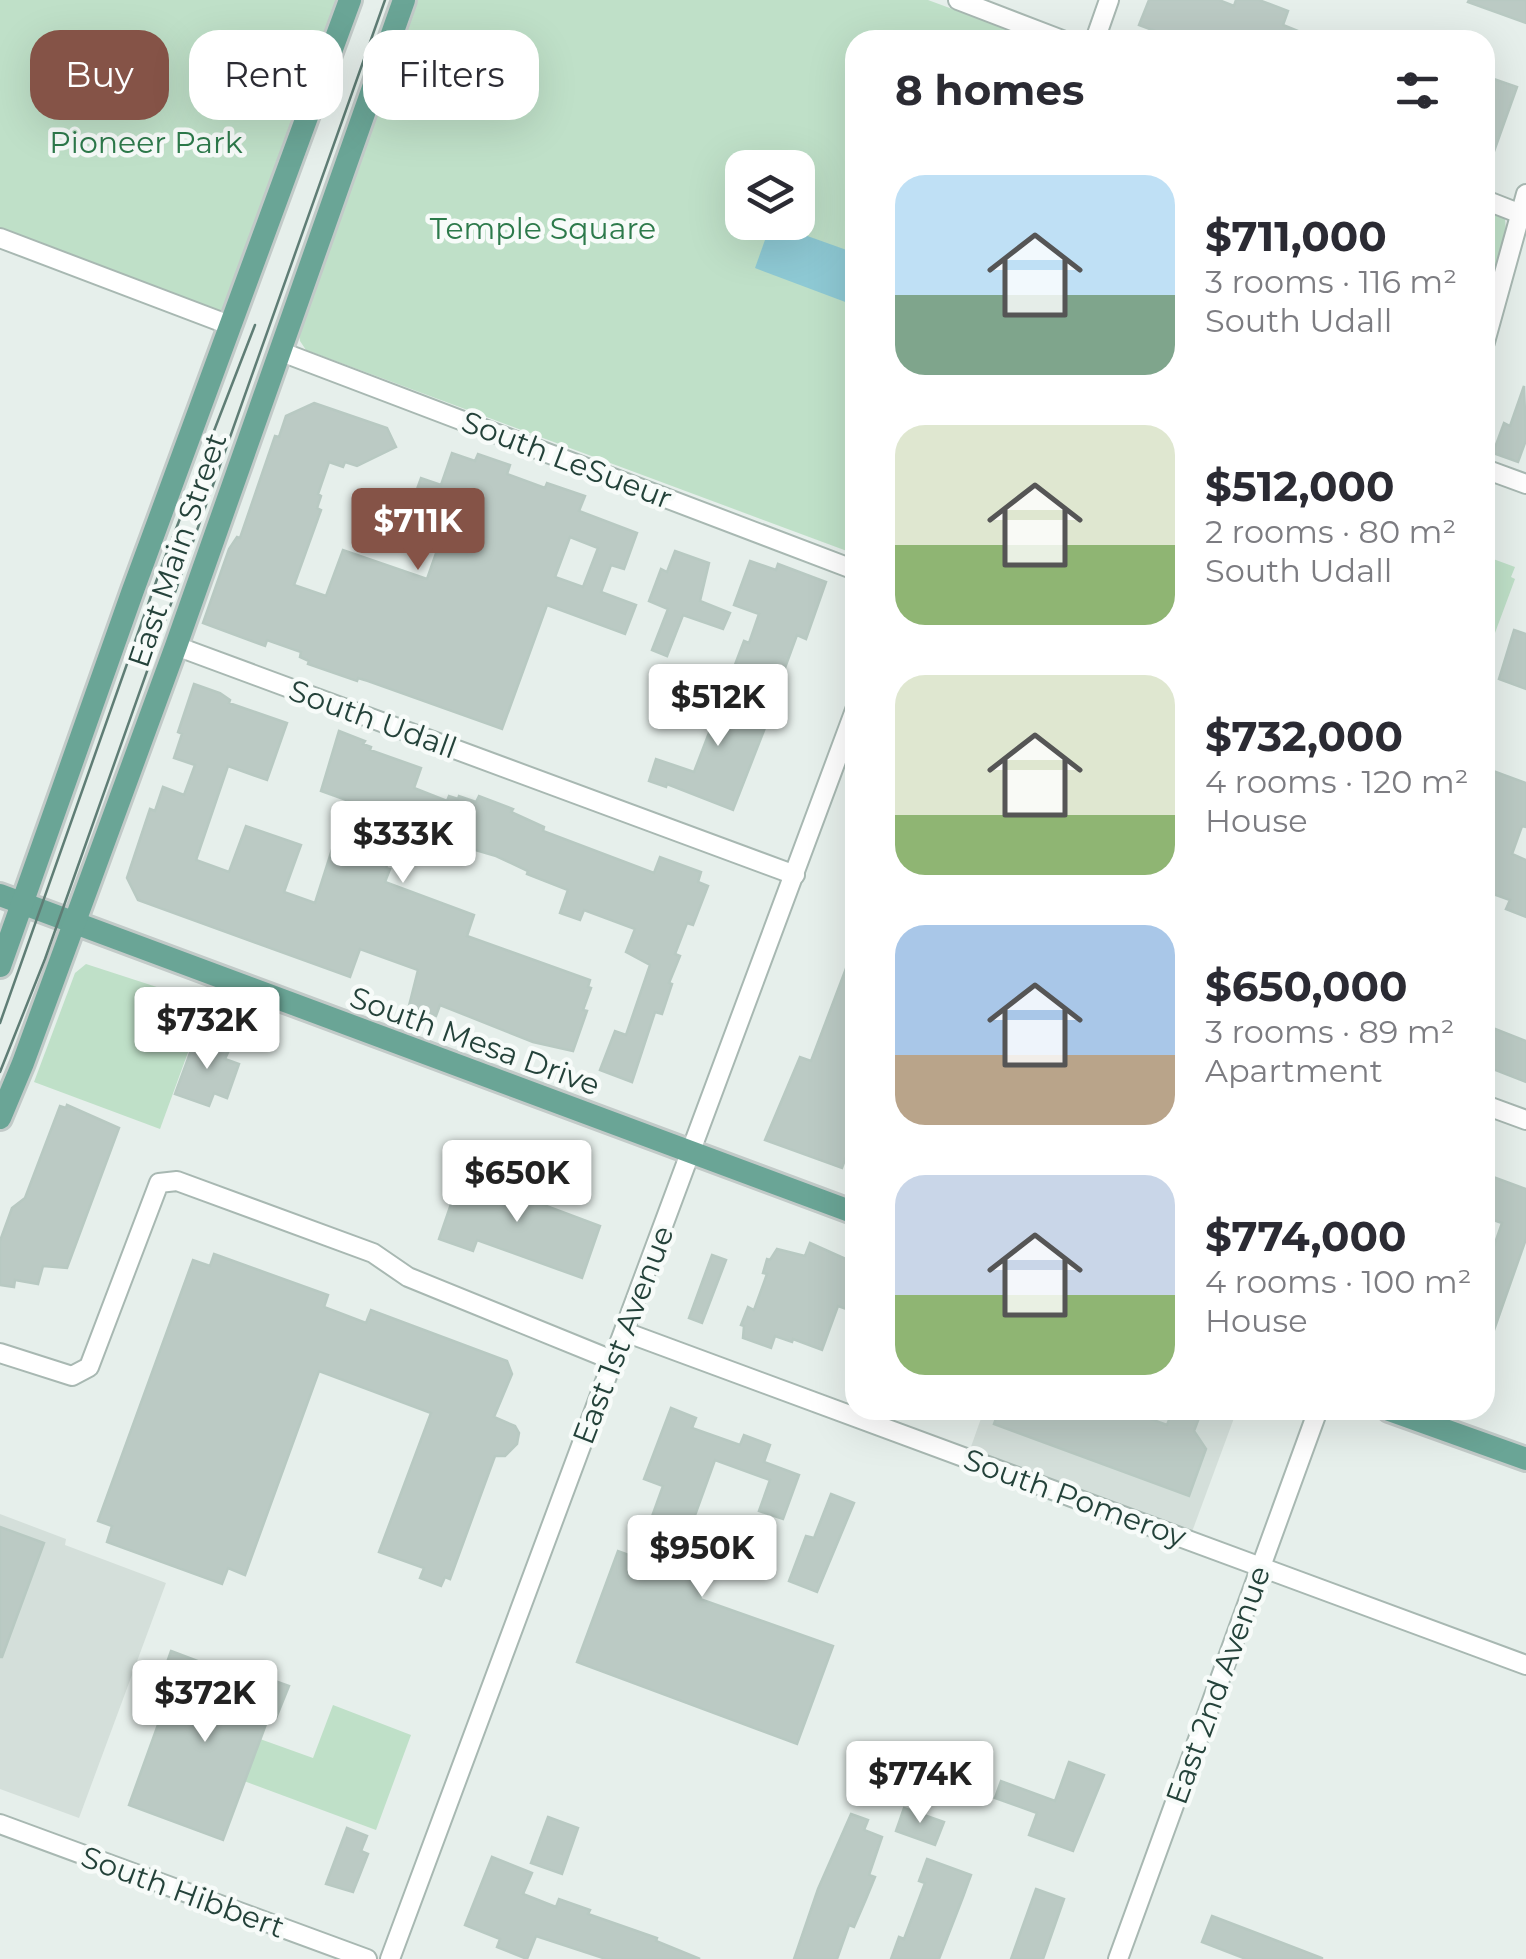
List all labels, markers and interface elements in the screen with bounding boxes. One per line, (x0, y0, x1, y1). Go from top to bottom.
chip: Buy (30, 30, 169, 120)
chip: Rent (189, 30, 343, 120)
chip: Filters (363, 30, 539, 120)
icon: filters (1390, 63, 1445, 118)
text: 8 homes (895, 64, 1084, 116)
park label: Pioneer Park (49, 124, 243, 161)
map controls (725, 150, 815, 240)
button: layers (725, 150, 815, 240)
park label: Temple Square (430, 210, 656, 247)
text: $711,000 (1205, 210, 1387, 262)
icon: home (975, 215, 1095, 335)
text: 3 rooms · 116 m² (1205, 262, 1457, 301)
text: South Udall (1205, 301, 1392, 340)
street label: South LeSueur (457, 403, 677, 517)
street label: East Main Street (120, 428, 234, 672)
text: $512,000 (1205, 460, 1394, 512)
icon: home (975, 465, 1095, 585)
pin: $711K (348, 488, 488, 573)
text: $711K (373, 501, 463, 540)
text: 2 rooms · 80 m² (1205, 512, 1456, 551)
text: South Udall (1205, 551, 1392, 590)
pin: $512K (648, 664, 788, 749)
street label: South Udall (284, 672, 462, 766)
text: $512K (671, 677, 765, 716)
text: $732,000 (1205, 710, 1403, 762)
icon: home (975, 715, 1095, 835)
text: 4 rooms · 120 m² (1205, 762, 1468, 801)
pin: $333K (333, 801, 473, 886)
text: House (1205, 801, 1308, 840)
text: $333K (353, 814, 453, 853)
text: $650,000 (1205, 960, 1408, 1012)
icon: home (975, 965, 1095, 1085)
street label: South Mesa Drive (345, 979, 605, 1103)
pin: $732K (137, 987, 277, 1072)
text: $732K (156, 1000, 258, 1039)
text: 3 rooms · 89 m² (1205, 1012, 1454, 1051)
text: Apartment (1205, 1051, 1383, 1090)
pin: $650K (447, 1140, 587, 1225)
text: $650K (464, 1153, 570, 1192)
text: $774,000 (1205, 1210, 1407, 1262)
icon: home (975, 1215, 1095, 1335)
street label: East 1st Avenue (564, 1221, 682, 1449)
text: 4 rooms · 100 m² (1205, 1262, 1472, 1301)
text: House (1205, 1301, 1308, 1340)
street label: South Pomeroy (959, 1441, 1192, 1556)
pin: $950K (632, 1515, 772, 1600)
text: $950K (650, 1528, 754, 1567)
street label: East 2nd Avenue (1158, 1561, 1278, 1809)
pin: $372K (135, 1660, 275, 1745)
text: $372K (154, 1673, 256, 1712)
pin: $774K (850, 1741, 990, 1826)
text: $774K (868, 1754, 972, 1793)
street label: South Hibbert (76, 1838, 290, 1946)

